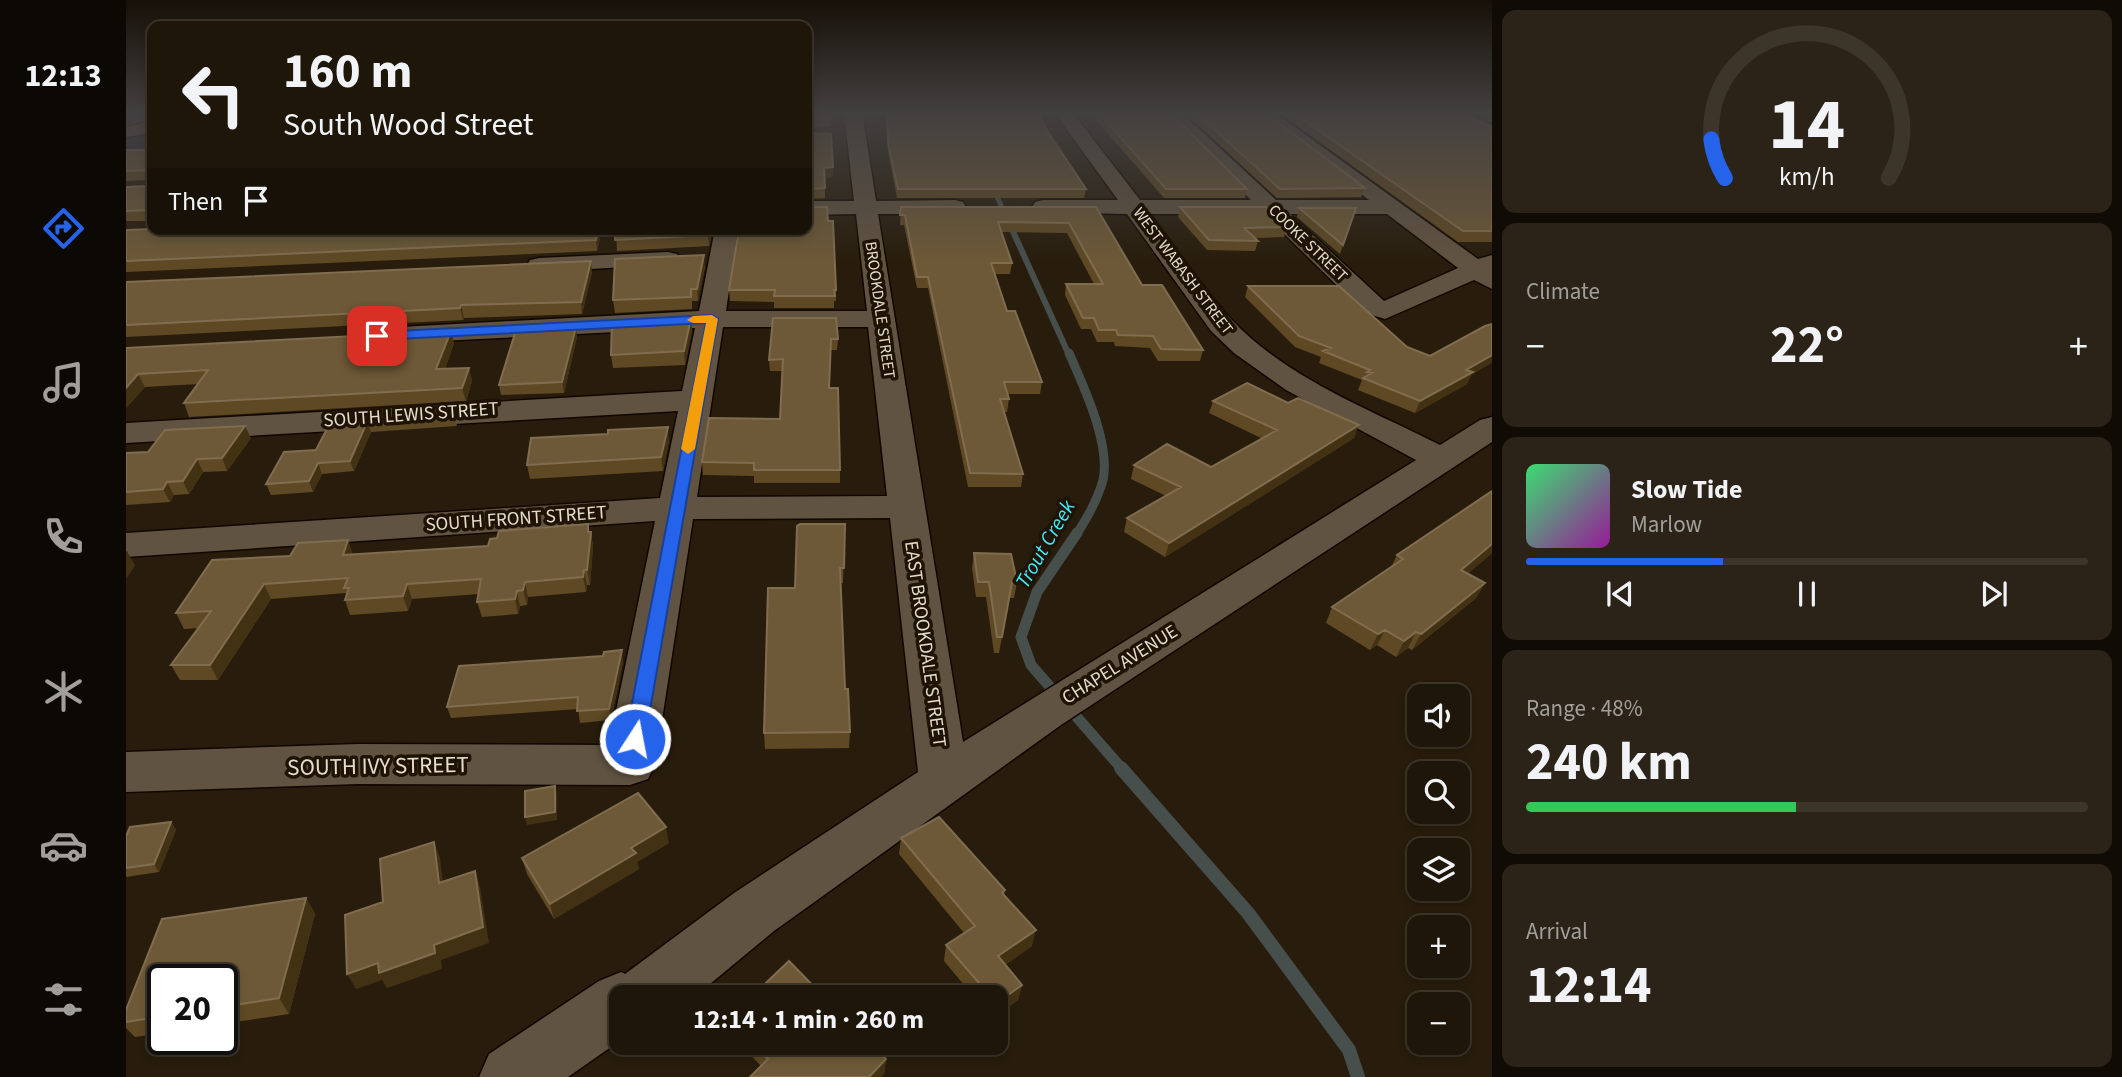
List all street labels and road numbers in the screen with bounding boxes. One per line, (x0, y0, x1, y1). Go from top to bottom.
street label: COOKE STREET (1264, 200, 1353, 287)
street label: WEST WABASH STREET (1128, 203, 1238, 339)
street label: BROOKDALE STREET (859, 240, 901, 380)
street label: SOUTH LEWIS STREET (323, 395, 499, 435)
street label: SOUTH FRONT STREET (425, 499, 607, 539)
street label: EAST BROOKDALE STREET (897, 539, 953, 749)
street label: CHAPEL AVENUE (1057, 619, 1183, 711)
street label: SOUTH IVY STREET (287, 748, 469, 784)

